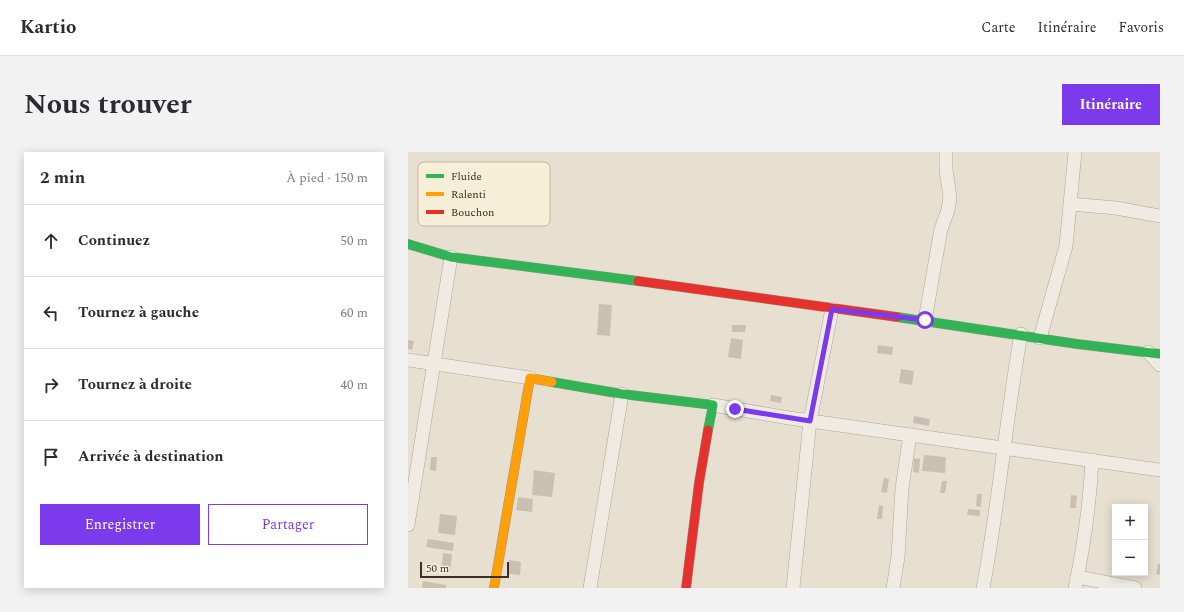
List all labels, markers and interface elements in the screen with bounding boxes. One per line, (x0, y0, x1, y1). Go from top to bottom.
text: Kartio (20, 13, 76, 42)
text: Carte (981, 17, 1016, 38)
text: Itinéraire (1038, 17, 1097, 38)
text: Favoris (1119, 17, 1164, 38)
text: Nous trouver (24, 83, 192, 126)
button: Itinéraire (1062, 84, 1160, 125)
legend (418, 162, 550, 226)
text: 2 min (40, 165, 85, 191)
text: À pied · 150 m (286, 168, 368, 188)
text: Fluide (451, 168, 482, 185)
text: Ralenti (451, 186, 486, 203)
text: Bouchon (451, 204, 494, 221)
text: Continuez (78, 229, 150, 252)
icon: ahead (40, 230, 62, 252)
text: 50 m (341, 231, 368, 251)
text: Tournez à gauche (78, 301, 199, 324)
icon: left (40, 302, 62, 324)
text: 60 m (341, 303, 368, 323)
route start (916, 311, 934, 329)
text: Tournez à droite (78, 373, 192, 396)
icon: right (40, 374, 62, 396)
text: 40 m (341, 375, 368, 395)
route end (726, 400, 744, 418)
text: Arrivée à destination (78, 445, 224, 468)
icon: arrive (40, 446, 62, 468)
button: Enregistrer (40, 504, 200, 545)
button: Partager (208, 504, 368, 545)
map controls (1112, 504, 1148, 576)
button: + (1112, 504, 1148, 540)
button: − (1112, 540, 1148, 576)
scale bar (420, 560, 509, 579)
text: 50 m (426, 560, 449, 577)

